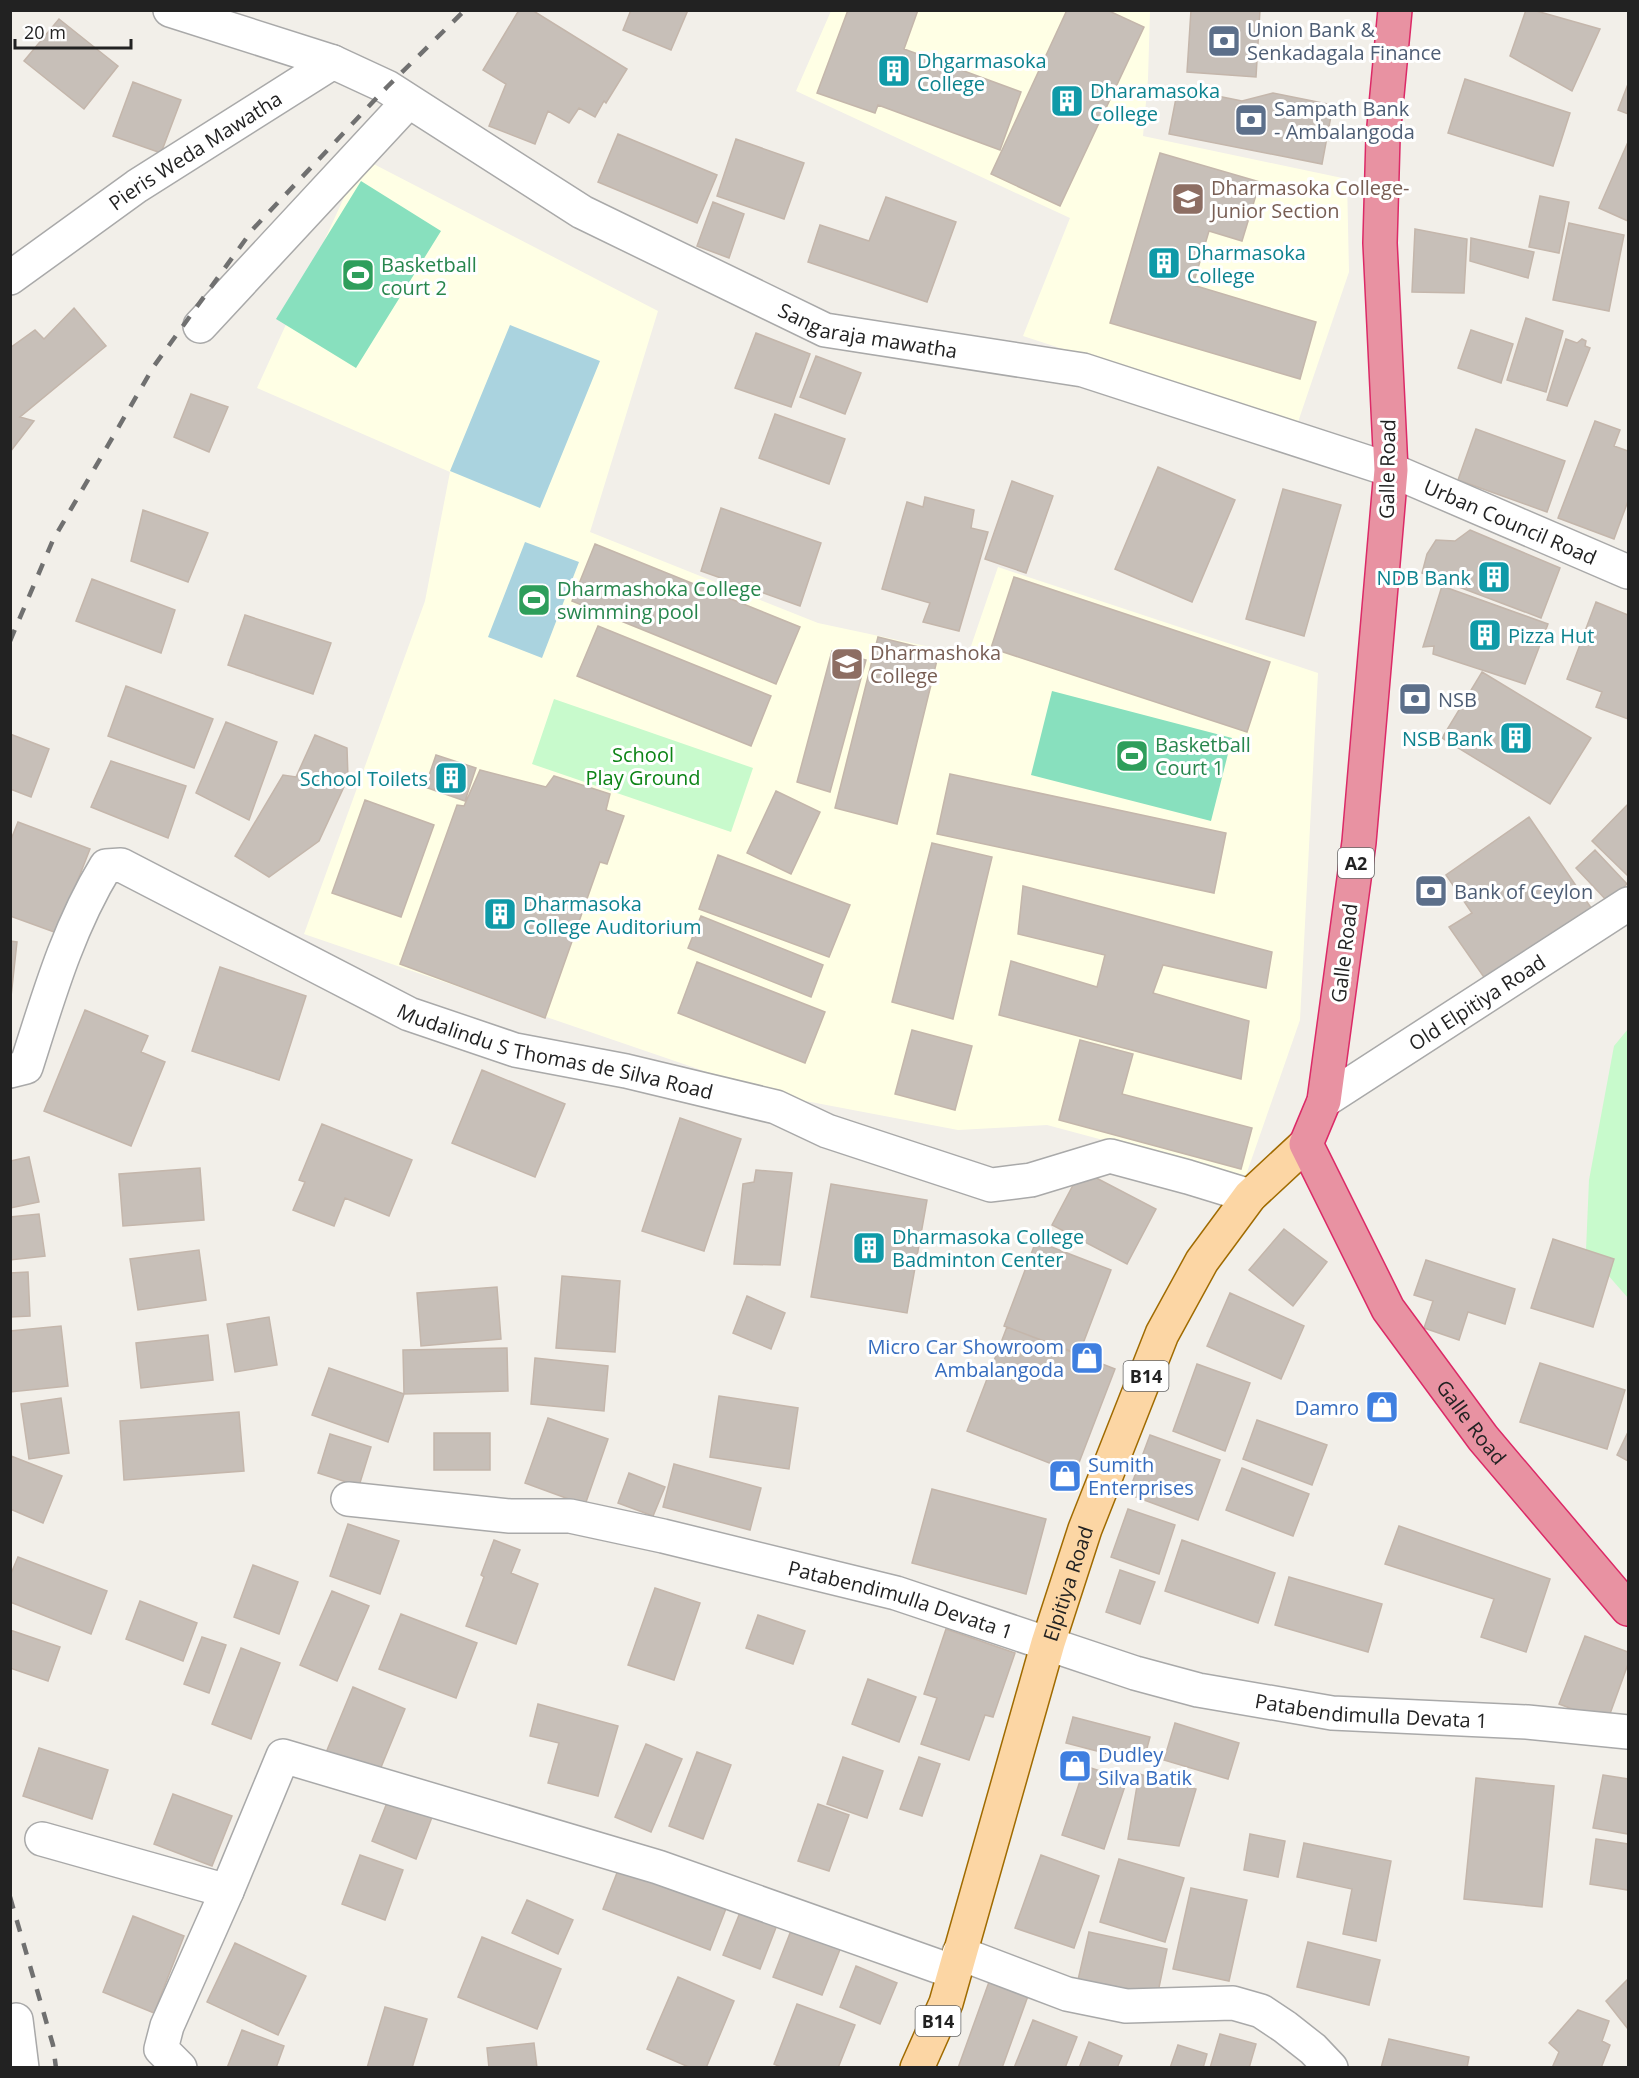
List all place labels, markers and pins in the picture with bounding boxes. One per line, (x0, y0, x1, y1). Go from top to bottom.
place label: Union Bank & Senkadagala Finance (1247, 16, 1442, 66)
bank icon: Union Bank & Senkadagala Finance (1206, 23, 1242, 59)
place label: Dhgarmasoka College (917, 47, 1047, 97)
building icon: Dhgarmasoka College (876, 53, 912, 89)
place label: Dharamasoka College (1090, 77, 1220, 127)
building icon: Dharamasoka College (1049, 83, 1085, 119)
place label: Sampath Bank - Ambalangoda (1274, 95, 1415, 145)
bank icon: Sampath Bank - Ambalangoda (1233, 102, 1269, 138)
place label: Dharmasoka College- Junior Section (1209, 174, 1410, 224)
school or university icon: Dharmasoka College- Junior Section (1170, 181, 1206, 217)
place label: Dharmasoka College (1187, 239, 1306, 289)
building icon: Dharmasoka College (1146, 245, 1182, 281)
place label: Basketball court 2 (381, 251, 477, 301)
sports icon: Basketball court 2 (340, 257, 376, 293)
building icon: NDB Bank (1476, 559, 1512, 595)
place label: NDB Bank (1377, 564, 1471, 591)
place label: Dharmashoka College swimming pool (557, 575, 761, 625)
sports icon: Dharmashoka College swimming pool (516, 582, 552, 618)
building icon: Pizza Hut (1467, 617, 1503, 653)
place label: Pizza Hut (1508, 622, 1594, 649)
place label: Dharmashoka College (870, 639, 1001, 689)
school or university icon: Dharmashoka College (829, 646, 865, 682)
bank icon: NSB (1397, 681, 1433, 717)
place label: NSB (1438, 686, 1477, 713)
building icon: NSB Bank (1498, 720, 1534, 756)
place label: NSB Bank (1402, 725, 1493, 752)
place label: Basketball Court 1 (1155, 731, 1251, 781)
sports icon: Basketball Court 1 (1114, 738, 1150, 774)
building icon: School Toilets (433, 760, 469, 796)
place label: School Toilets (300, 765, 428, 792)
bank icon: Bank of Ceylon (1413, 873, 1449, 909)
place label: Bank of Ceylon (1454, 878, 1593, 905)
place label: Dharmasoka College Auditorium (523, 890, 702, 940)
building icon: Dharmasoka College Auditorium (482, 896, 518, 932)
place label: Dharmasoka College Badminton Center (892, 1223, 1084, 1273)
building icon: Dharmasoka College Badminton Center (851, 1230, 887, 1266)
place label: Micro Car Showroom Ambalangoda (867, 1333, 1064, 1383)
shop icon: Micro Car Showroom Ambalangoda (1069, 1340, 1105, 1376)
shop icon: Damro (1364, 1389, 1400, 1425)
place label: Damro (1295, 1394, 1359, 1421)
place label: Sumith Enterprises (1088, 1451, 1194, 1501)
shop icon: Sumith Enterprises (1047, 1458, 1083, 1494)
place label: Dudley Silva Batik (1098, 1741, 1193, 1791)
shop icon: Dudley Silva Batik (1057, 1748, 1093, 1784)

